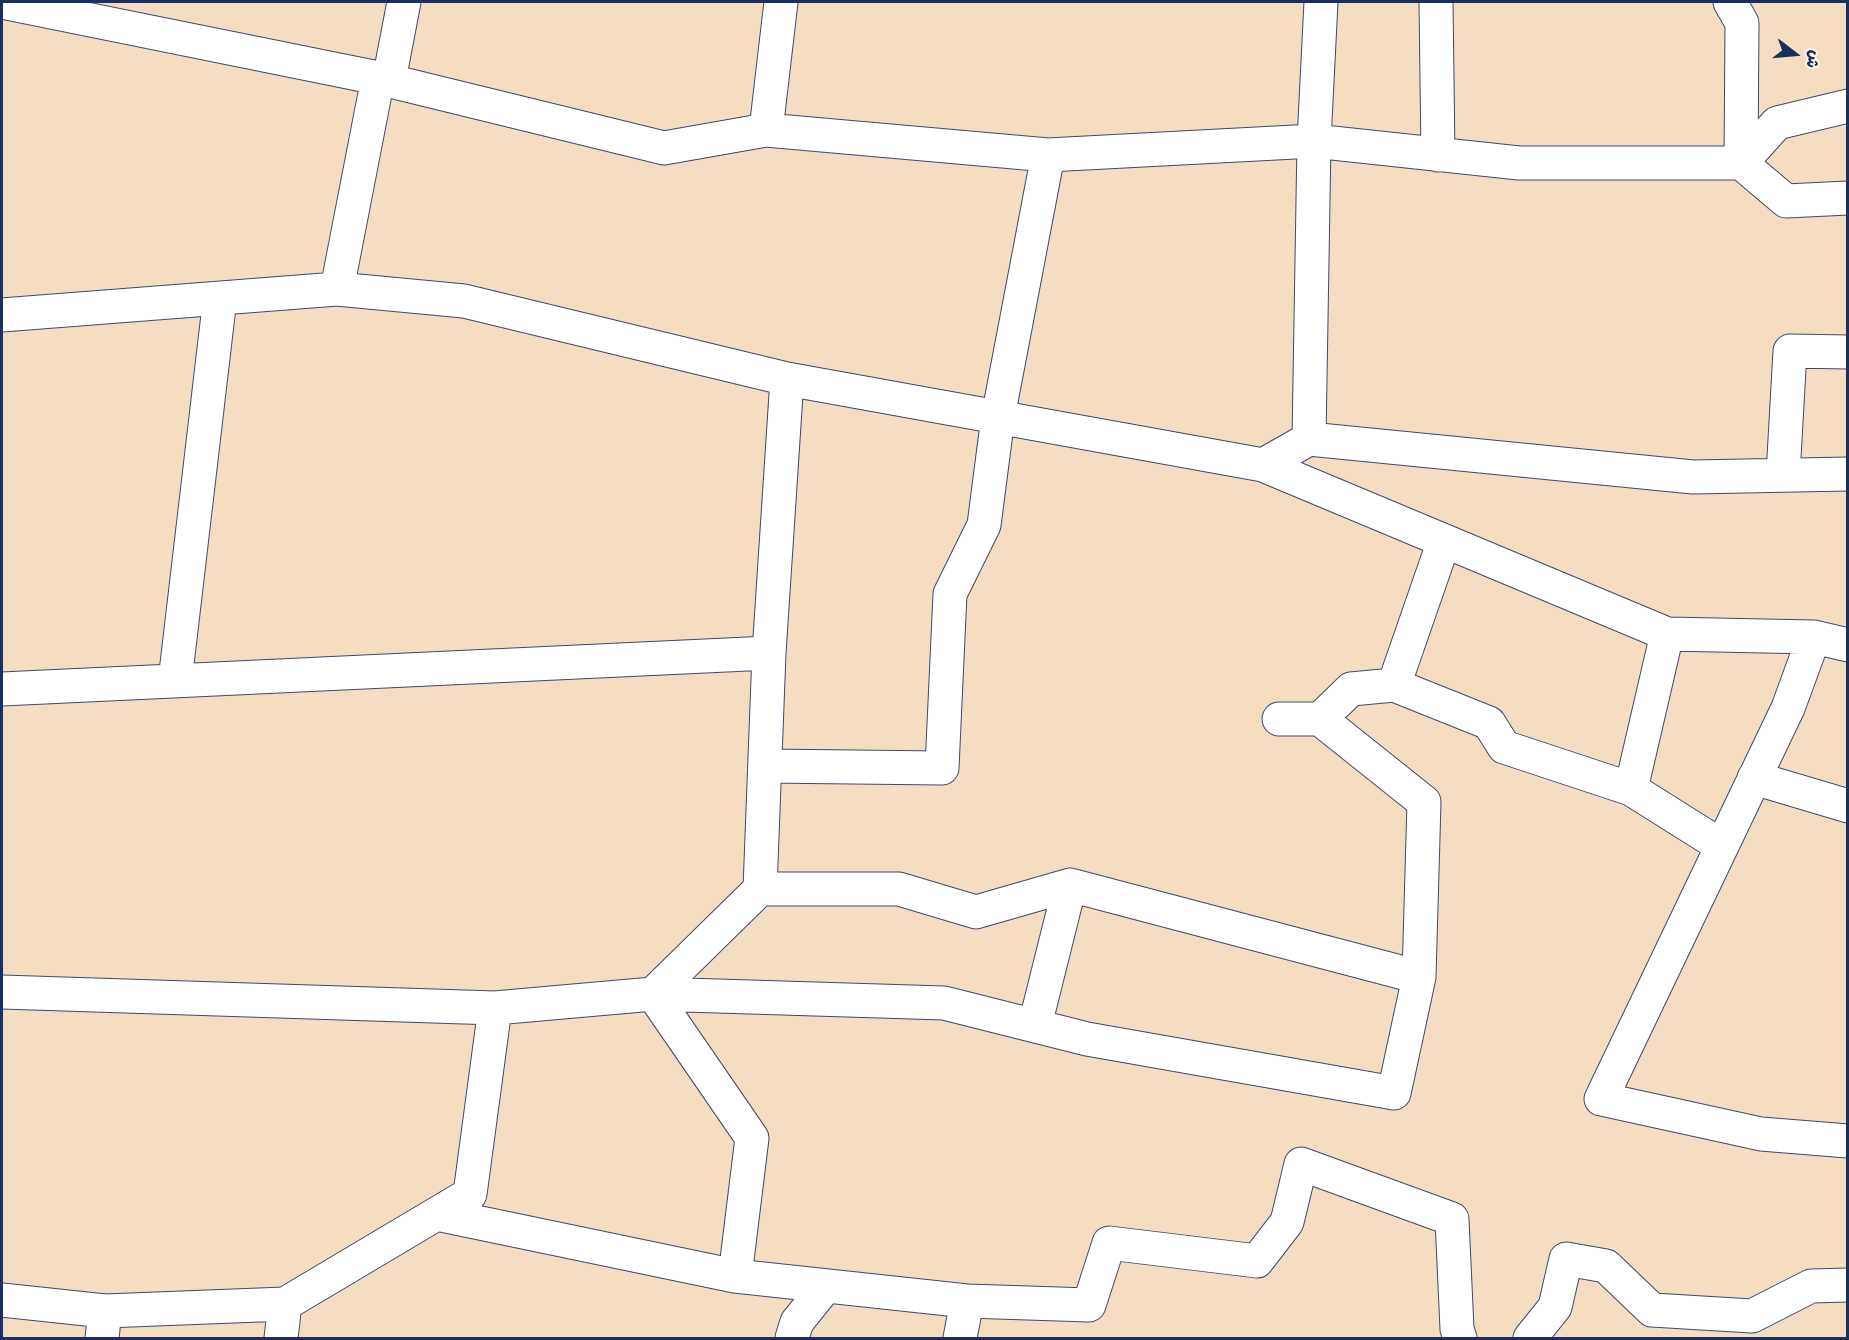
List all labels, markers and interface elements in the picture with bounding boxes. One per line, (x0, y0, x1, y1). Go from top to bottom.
north arrow (1765, 24, 1825, 84)
text: ش (1800, 48, 1825, 70)

